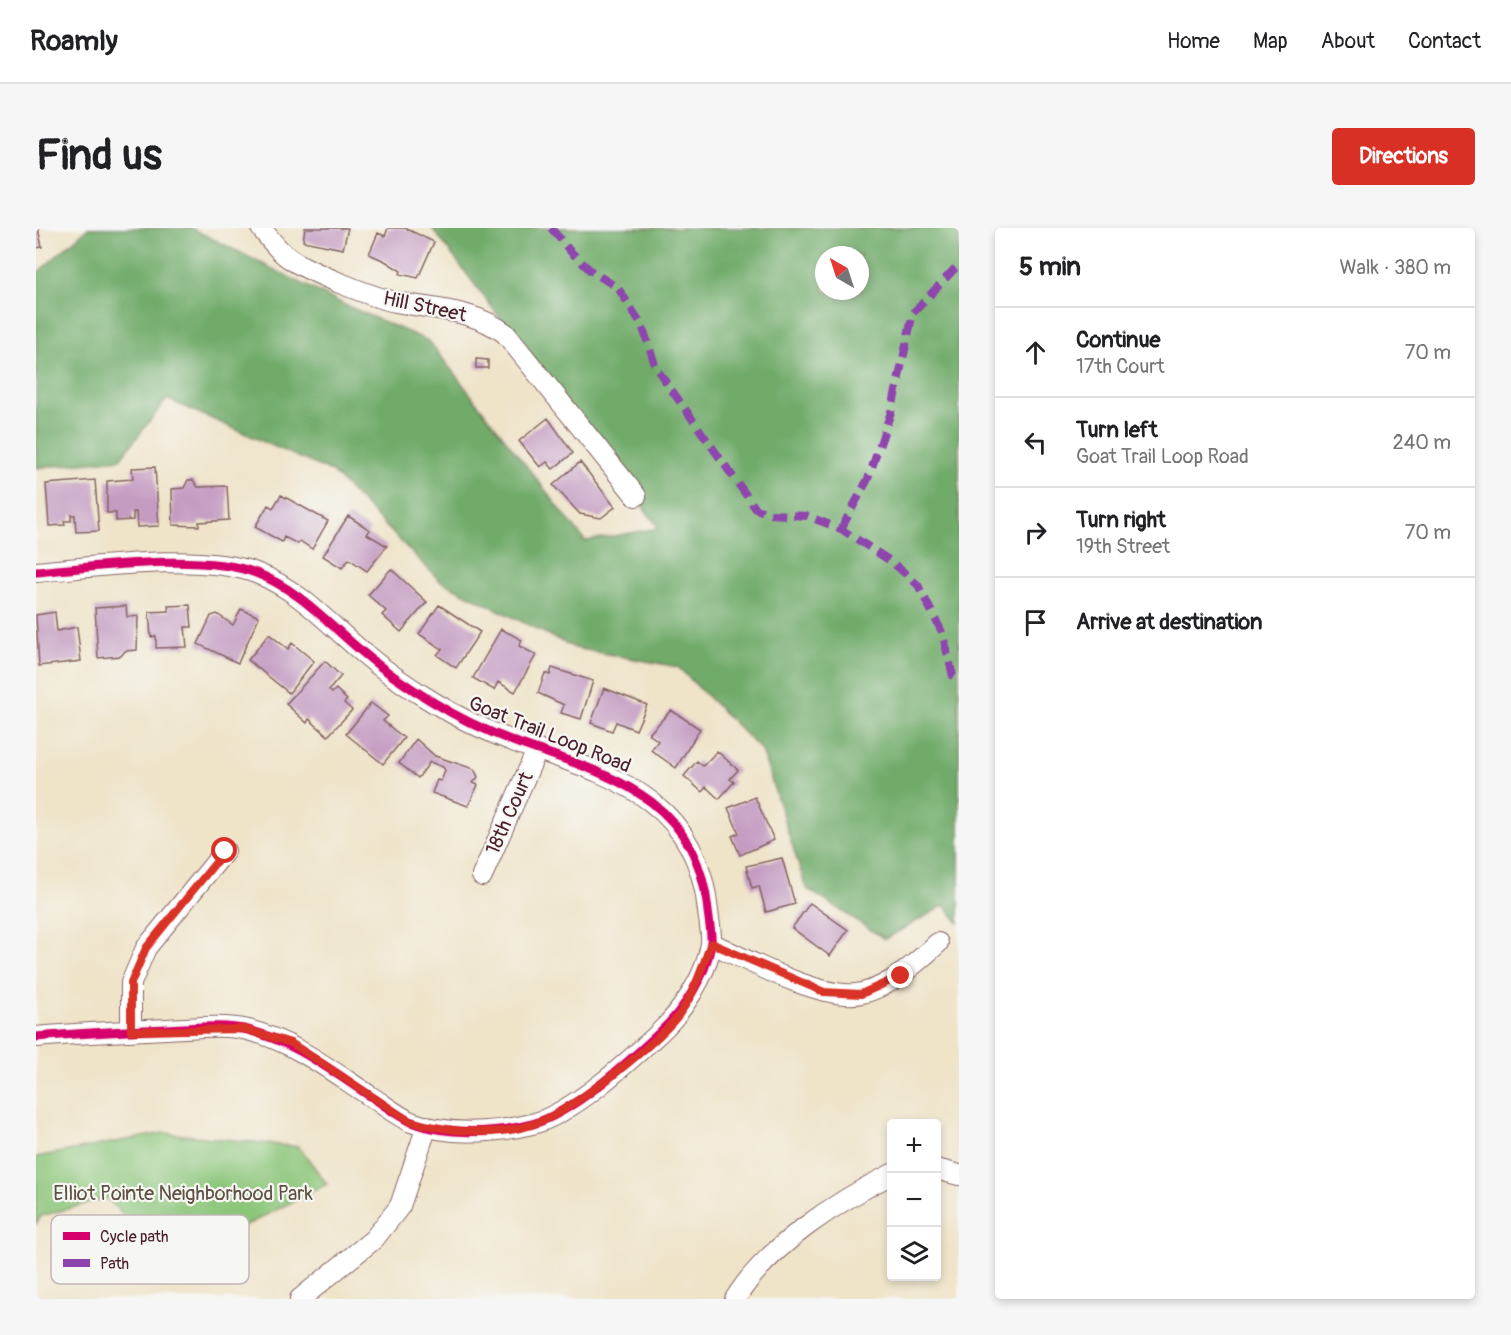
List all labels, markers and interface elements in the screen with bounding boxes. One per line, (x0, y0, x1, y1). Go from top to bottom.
text: Roamly (30, 24, 118, 59)
text: Home (1167, 28, 1220, 55)
text: Map (1253, 28, 1288, 55)
text: About (1321, 28, 1375, 55)
text: Contact (1408, 28, 1481, 55)
button: Directions (1332, 128, 1475, 185)
text: Find us (36, 130, 162, 182)
north arrow (815, 246, 869, 300)
text: 5 min (1019, 251, 1081, 283)
text: Walk · 380 m (1339, 255, 1451, 280)
street label: Hill Street (381, 285, 470, 328)
text: Continue (1076, 326, 1160, 354)
icon: ahead (1019, 336, 1052, 369)
text: 70 m (1405, 340, 1451, 365)
text: 17th Court (1076, 354, 1165, 379)
text: Turn left (1076, 416, 1158, 444)
icon: left (1019, 426, 1052, 459)
text: 240 m (1392, 430, 1451, 455)
text: Goat Trail Loop Road (1076, 444, 1249, 469)
text: Turn right (1076, 506, 1166, 534)
icon: right (1019, 516, 1052, 549)
text: 70 m (1405, 520, 1451, 545)
text: 19th Street (1076, 534, 1170, 559)
icon: arrive (1019, 606, 1052, 639)
text: Arrive at destination (1076, 608, 1262, 636)
street label: Goat Trail Loop Road (465, 690, 635, 778)
street label: 18th Court (480, 767, 539, 858)
route start (211, 837, 237, 863)
route end (887, 962, 913, 988)
map controls (887, 1119, 941, 1281)
button: + (887, 1119, 941, 1173)
button: − (887, 1173, 941, 1227)
park label: Elliot Pointe Neighborhood Park (53, 1181, 313, 1206)
legend (51, 1215, 249, 1284)
text: Cycle path (100, 1227, 168, 1247)
button: layers (887, 1227, 941, 1281)
text: Path (100, 1254, 129, 1274)

